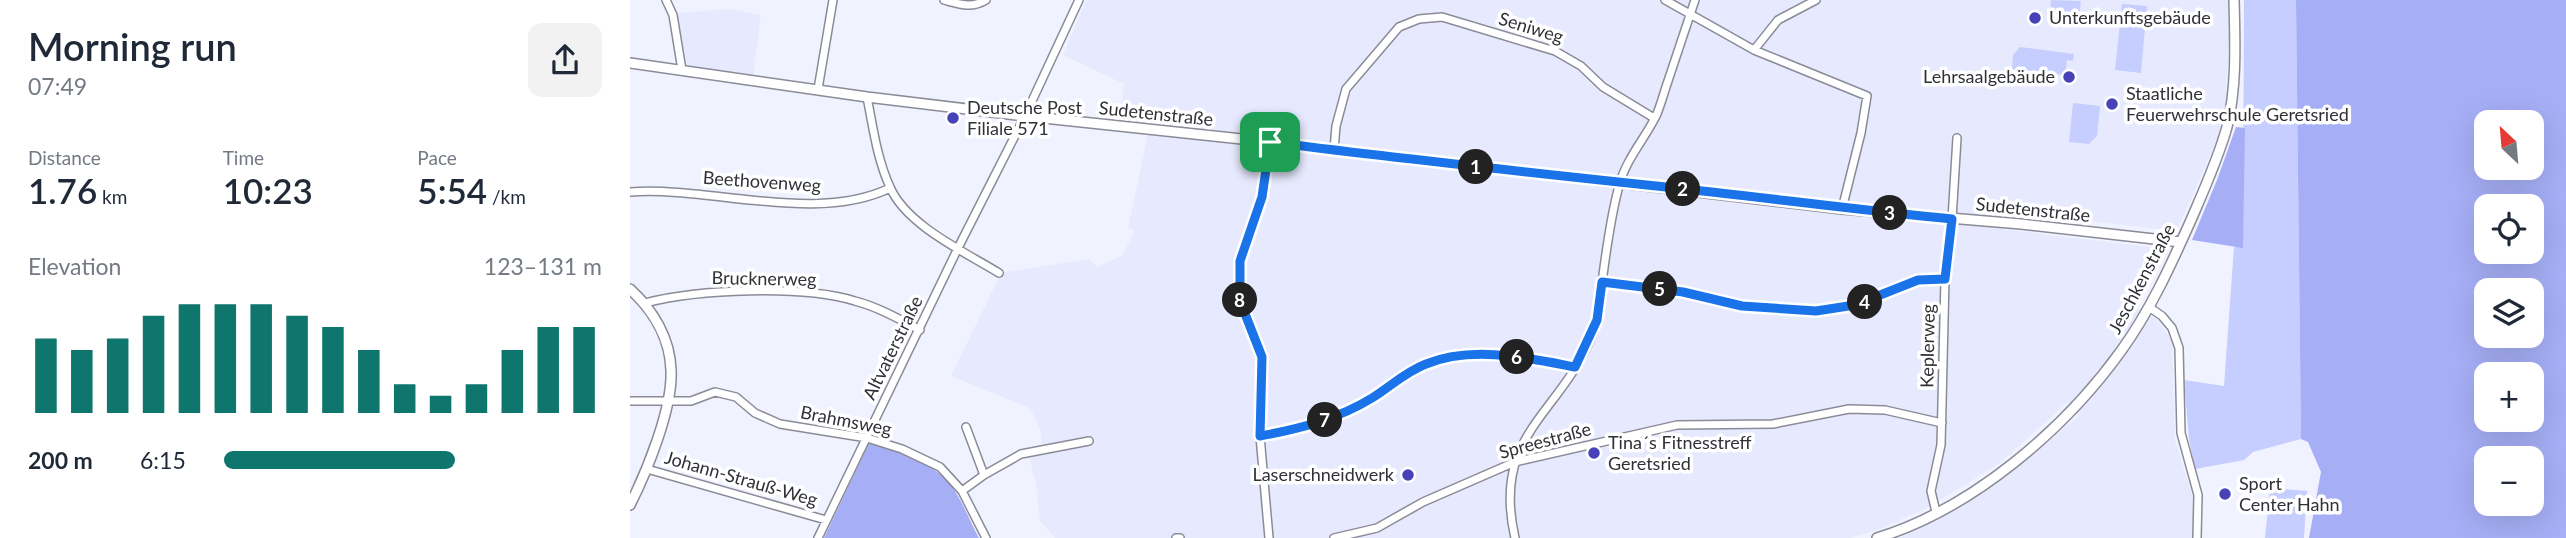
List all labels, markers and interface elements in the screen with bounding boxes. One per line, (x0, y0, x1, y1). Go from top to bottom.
place label: Unterkunftsgebäude (2049, 6, 2211, 28)
street label: Seniweg (1496, 7, 1566, 47)
marker: Unterkunftsgebäude (2027, 10, 2043, 26)
text: Morning run (28, 23, 237, 69)
button: share (528, 23, 602, 97)
place label: Lehrsaalgebäude (1923, 65, 2055, 87)
marker: Lehrsaalgebäude (2061, 69, 2077, 85)
text: 07:49 (28, 72, 87, 100)
place label: Staatliche Feuerwehrschule Geretsried (2126, 82, 2349, 125)
place label: Deutsche Post Filiale 571 (967, 96, 1082, 139)
street label: Sudetenstraße (1098, 96, 1214, 130)
marker: Staatliche Feuerwehrschule Geretsried (2104, 96, 2120, 112)
marker: Deutsche Post Filiale 571 (945, 110, 961, 126)
north arrow (2474, 110, 2544, 180)
map controls (2474, 110, 2544, 516)
pin (1240, 112, 1300, 172)
icon: arrive (1251, 123, 1289, 161)
text: Distance (28, 146, 101, 169)
text: Time (223, 146, 264, 169)
text: Pace (417, 146, 457, 169)
pin: 1 (1458, 150, 1494, 184)
text: 1 (1470, 155, 1481, 178)
street label: Beethovenweg (702, 166, 822, 196)
text: 1.76 (28, 169, 97, 211)
text: 10:23 (223, 169, 313, 211)
text: 5:54 (417, 169, 487, 211)
pin: 2 (1666, 172, 1700, 206)
text: 2 (1677, 177, 1688, 200)
text: km (97, 185, 127, 208)
text: /km (487, 185, 526, 208)
street label: Sudetenstraße (1975, 192, 2091, 226)
button: locate (2474, 194, 2544, 264)
pin: 3 (1872, 196, 1908, 230)
text: 3 (1884, 201, 1895, 224)
street label: Jeschkenstraße (2103, 220, 2179, 337)
text: Elevation (28, 252, 121, 280)
text: 123–131 m (484, 252, 602, 280)
street label: Brucknerweg (711, 266, 817, 290)
pin: 5 (1642, 272, 1678, 306)
text: 5 (1654, 277, 1665, 300)
button: layers (2474, 278, 2544, 348)
pin: 8 (1222, 282, 1258, 318)
pin: 4 (1848, 284, 1882, 320)
text: 8 (1234, 288, 1245, 311)
text: 4 (1859, 290, 1870, 313)
street label: Altvaterstraße (858, 292, 927, 403)
street label: Keplerweg (1915, 304, 1939, 388)
pin: 6 (1500, 340, 1534, 374)
text: 6 (1511, 345, 1522, 368)
button: + (2474, 362, 2544, 432)
street label: Brahmsweg (799, 400, 894, 440)
pin: 7 (1308, 402, 1342, 438)
text: 7 (1319, 408, 1330, 431)
street label: Spreestraße (1496, 417, 1593, 463)
place label: Tina´s Fitnesstreff Geretsried (1608, 431, 1752, 474)
marker: Tina´s Fitnesstreff Geretsried (1586, 445, 1602, 461)
text: 200 m (28, 446, 93, 474)
text: 6:15 (140, 446, 186, 474)
street label: Johann-Strauß-Weg (662, 446, 820, 510)
button: − (2474, 446, 2544, 516)
place label: Laserschneidwerk (1252, 463, 1395, 485)
marker: Laserschneidwerk (1400, 467, 1416, 483)
place label: Sport Center Hahn (2239, 472, 2339, 515)
marker: Sport Center Hahn (2217, 486, 2233, 502)

